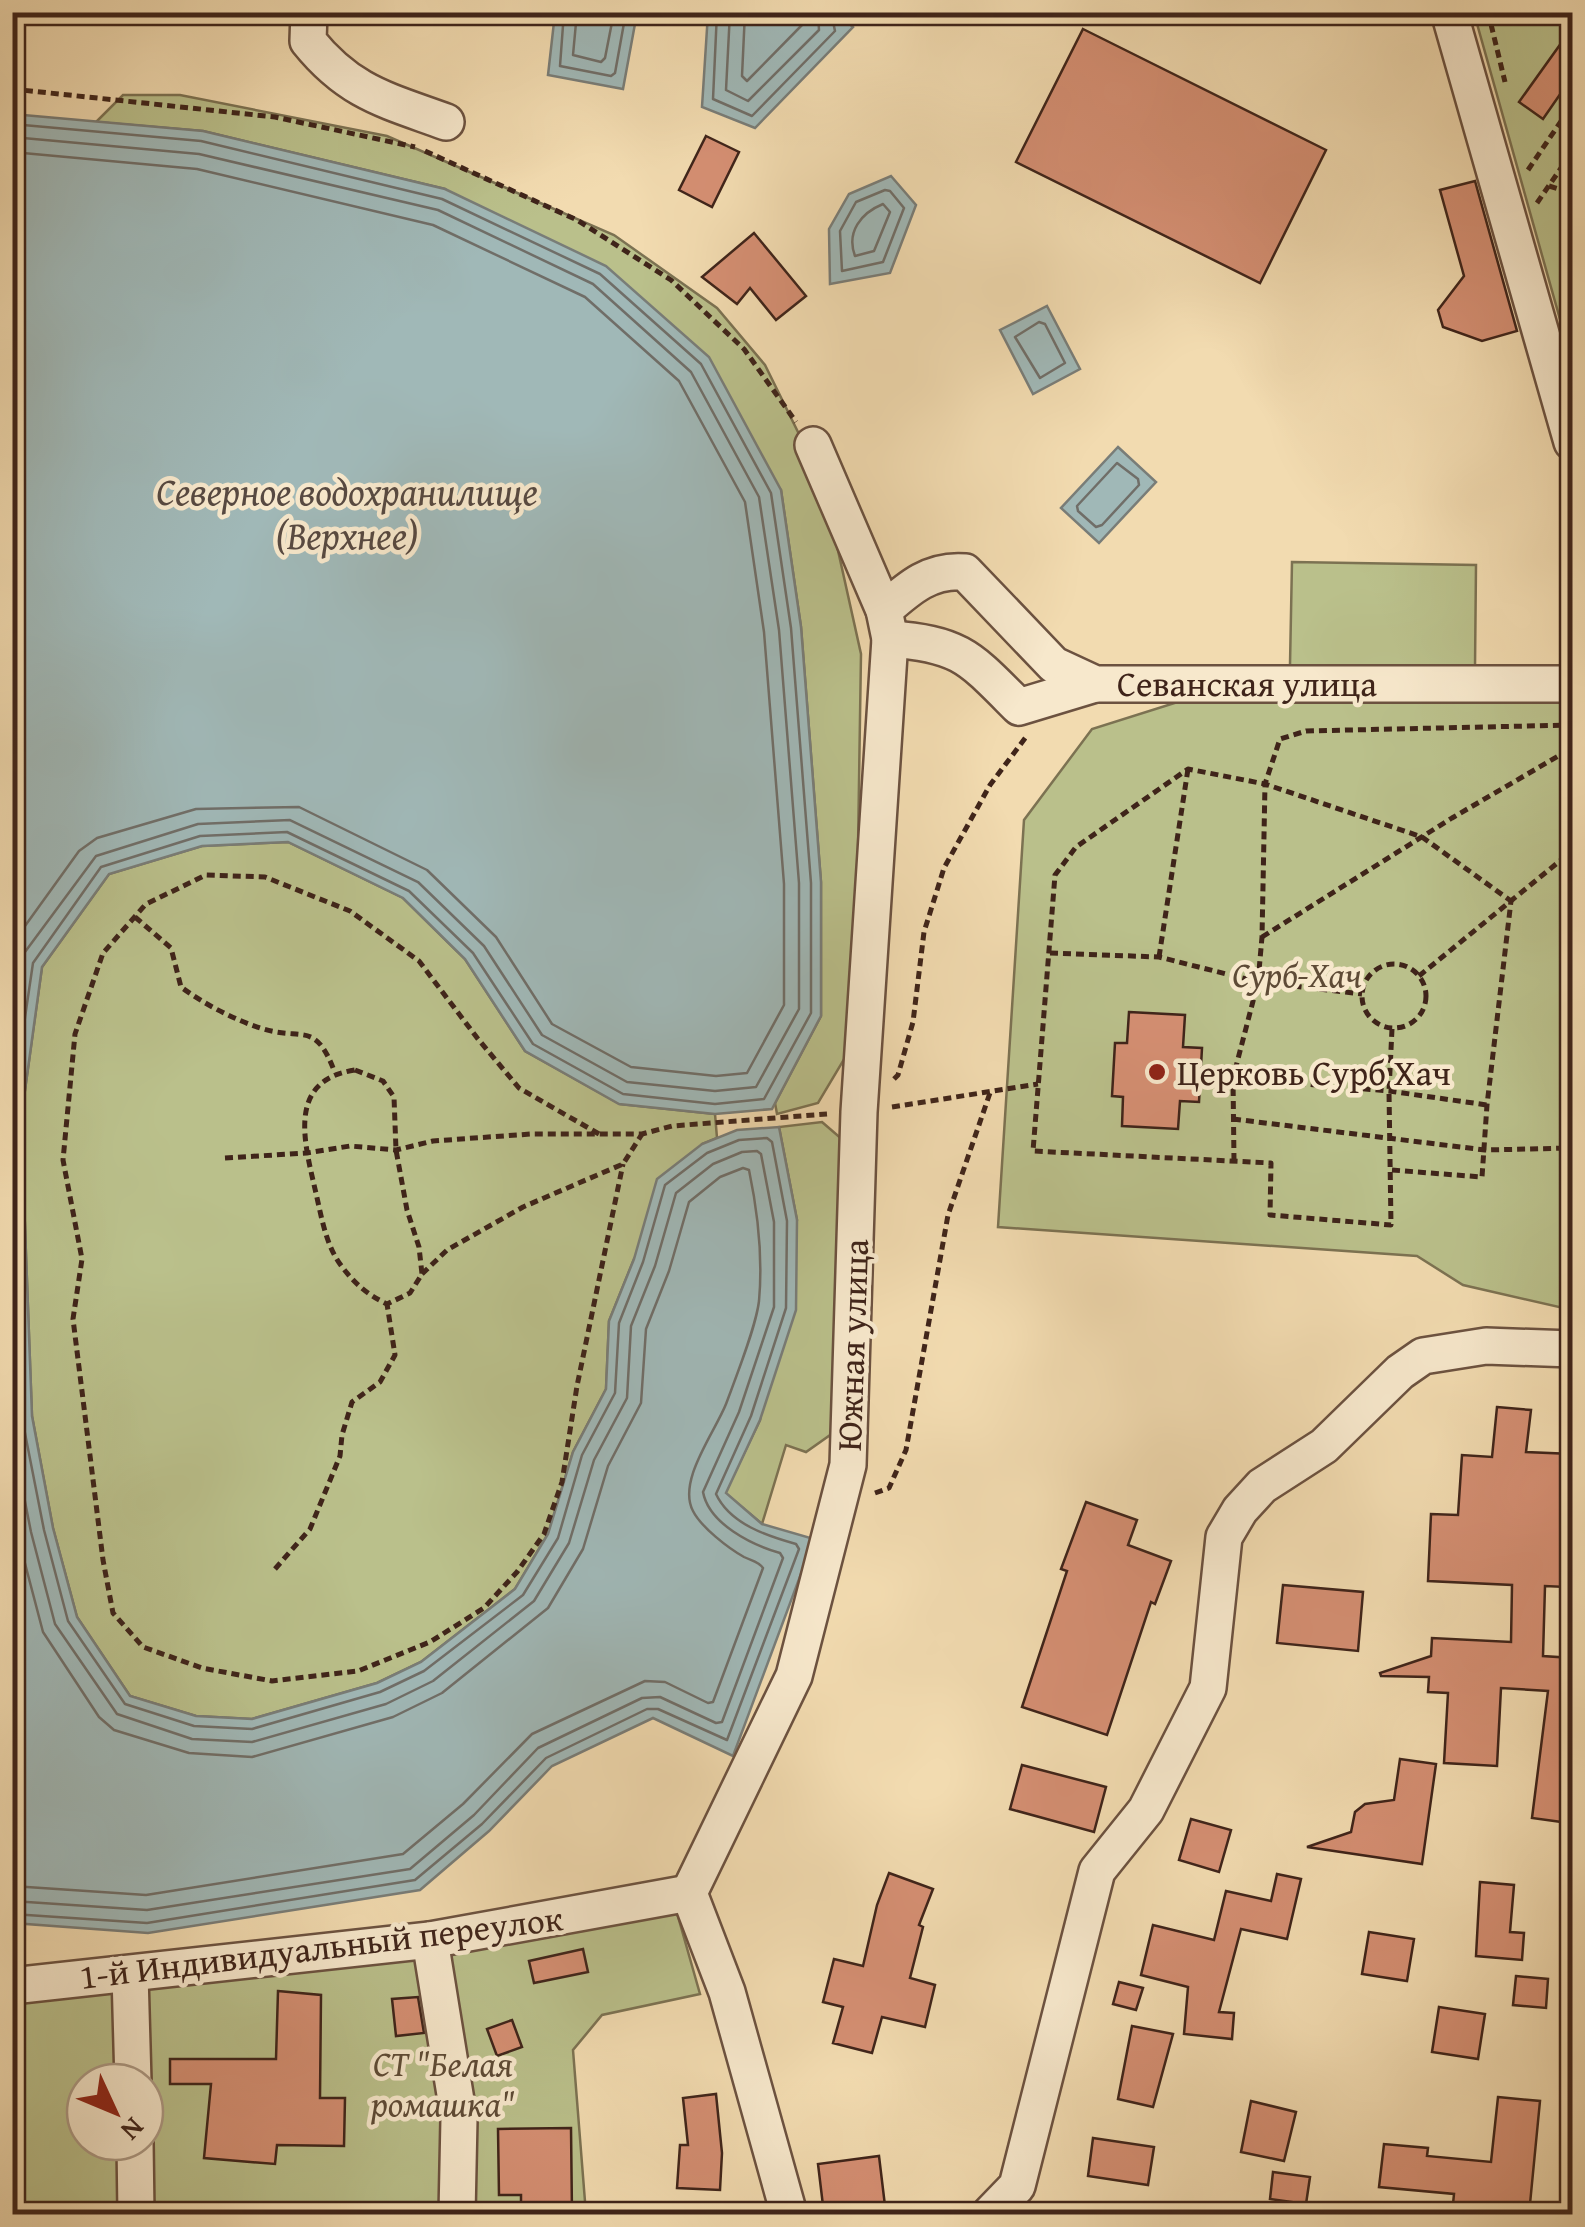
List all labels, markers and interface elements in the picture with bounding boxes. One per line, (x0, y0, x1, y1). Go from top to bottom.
water label: Северное водохранилище (Верхнее) (156, 463, 538, 563)
street label: Севанская улица (1117, 658, 1377, 709)
park label: Сурб-Хач (1232, 949, 1362, 1000)
place label: Церковь Сурб Хач (1177, 1047, 1451, 1098)
marker: Церковь Сурб Хач (1146, 1061, 1168, 1083)
street label: Южная улица (823, 1238, 881, 1452)
street label: 1-й Индивидуальный переулок (77, 1892, 566, 2002)
park label: СТ "Белая ромашка" (370, 2038, 515, 2129)
north arrow (65, 2062, 165, 2162)
text: N (112, 2109, 155, 2151)

